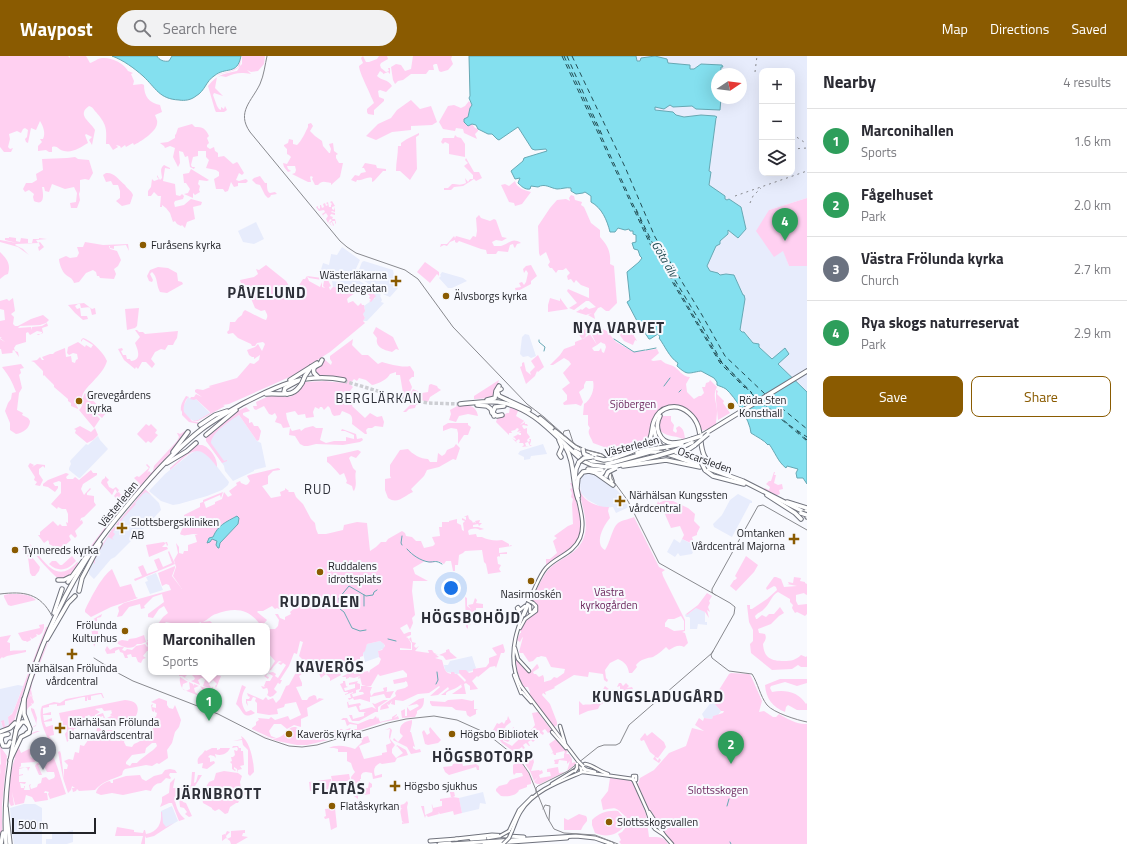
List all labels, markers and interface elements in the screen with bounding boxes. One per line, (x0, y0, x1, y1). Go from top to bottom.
search box (117, 10, 397, 46)
text: Waypost (20, 14, 93, 43)
icon: search (131, 17, 153, 39)
text: Search here (163, 17, 237, 40)
text: Map (942, 18, 968, 39)
text: Directions (990, 18, 1049, 39)
text: Saved (1071, 18, 1107, 39)
north arrow (711, 68, 747, 104)
map controls (759, 68, 795, 176)
button: + (759, 68, 795, 104)
text: Nearby (823, 69, 876, 95)
text: 4 results (1063, 72, 1111, 92)
button: − (759, 104, 795, 140)
text: Marconihallen (861, 119, 954, 142)
text: 1 (832, 131, 840, 151)
text: 1.6 km (1074, 131, 1111, 151)
button: layers (759, 140, 795, 176)
text: Sports (861, 142, 897, 162)
text: Fågelhuset (861, 183, 933, 206)
text: 2 (832, 195, 840, 215)
text: 2.0 km (1074, 195, 1111, 215)
text: Park (861, 206, 886, 226)
pin: 4 (772, 208, 798, 241)
place label: Furåsens kyrka (151, 237, 221, 253)
water label: Göta älv (647, 237, 684, 282)
marker: Furåsens kyrka (138, 240, 148, 250)
text: Västra Frölunda kyrka (861, 247, 1004, 270)
text: 3 (832, 259, 840, 279)
text: 2.7 km (1074, 259, 1111, 279)
place label: Wästerläkarna Redegatan (320, 267, 387, 296)
text: Church (861, 270, 899, 290)
marker: Wästerläkarna Redegatan (390, 275, 402, 287)
district label: PÅVELUND (227, 281, 307, 304)
place label: Älvsborgs kyrka (454, 288, 528, 304)
marker: Älvsborgs kyrka (441, 291, 451, 301)
text: Rya skogs naturreservat (861, 311, 1019, 334)
district label: NYA VARVET (573, 316, 665, 339)
text: 4 (832, 323, 840, 343)
text: 2.9 km (1074, 323, 1111, 343)
text: Park (861, 334, 886, 354)
button: Save (823, 376, 963, 417)
button: Share (971, 376, 1111, 417)
place label: Grevegårdens kyrka (87, 387, 151, 416)
district label: BERGLÄRKAN (335, 388, 423, 408)
place label: Röda Sten Konsthall (739, 392, 787, 421)
marker: Grevegårdens kyrka (74, 396, 84, 406)
park label: Sjöbergen (610, 396, 656, 412)
marker: Röda Sten Konsthall (726, 401, 736, 411)
street label: Västerleden (603, 432, 661, 460)
street label: Oscarsleden (675, 443, 735, 477)
street label: Västerleden (94, 477, 142, 531)
district label: RUD (304, 479, 332, 499)
place label: Närhälsan Kungssten vårdcentral (629, 487, 728, 516)
marker: Närhälsan Kungssten vårdcentral (614, 495, 626, 507)
place label: Slottsbergskliniken AB (131, 514, 219, 543)
marker: Slottsbergskliniken AB (116, 522, 128, 534)
place label: Omtanken Vårdcentral Majorna (691, 525, 785, 554)
marker: Omtanken Vårdcentral Majorna (788, 533, 800, 545)
place label: Tynnereds kyrka (23, 542, 99, 558)
marker: Tynnereds kyrka (10, 545, 20, 555)
place label: Ruddalens idrottsplats (328, 558, 381, 587)
marker: Ruddalens idrottsplats (315, 567, 325, 577)
marker: Nasirmoskén (526, 576, 536, 586)
your location (441, 578, 461, 598)
park label: Västra kyrkogården (580, 584, 638, 613)
place label: Nasirmoskén (501, 586, 562, 602)
district label: RUDDALEN (280, 590, 360, 613)
district label: HÖGSBOHÖJD (421, 606, 521, 629)
place label: Frölunda Kulturhus (72, 617, 117, 646)
popup (148, 623, 270, 675)
marker: Frölunda Kulturhus (120, 626, 130, 636)
text: Marconihallen (163, 628, 255, 651)
marker: Närhälsan Frölunda vårdcentral (66, 648, 78, 660)
text: Sports (163, 651, 198, 671)
district label: KAVERÖS (295, 655, 365, 678)
place label: Närhälsan Frölunda vårdcentral (27, 660, 118, 689)
district label: KUNGSLADUGÅRD (592, 685, 724, 708)
pin: 1 (196, 688, 222, 721)
place label: Närhälsan Frölunda barnavårdscentral (69, 714, 160, 743)
marker: Närhälsan Frölunda barnavårdscentral (54, 722, 66, 734)
place label: Kaverös kyrka (297, 726, 362, 742)
place label: Högsbo Bibliotek (460, 726, 539, 742)
marker: Kaverös kyrka (284, 729, 294, 739)
marker: Högsbo Bibliotek (447, 729, 457, 739)
pin: 2 (718, 731, 744, 764)
pin: 3 (30, 737, 56, 770)
district label: HÖGSBOTORP (432, 745, 534, 768)
district label: FLATÅS (312, 777, 366, 800)
place label: Högsbo sjukhus (404, 778, 477, 794)
marker: Högsbo sjukhus (389, 780, 401, 792)
district label: JÄRNBROTT (176, 782, 262, 805)
park label: Slottsskogen (688, 782, 748, 798)
place label: Flatåskyrkan (340, 798, 399, 814)
marker: Flatåskyrkan (327, 801, 337, 811)
place label: Slottsskogsvallen (617, 814, 698, 830)
scale bar (12, 816, 96, 835)
text: 500 m (18, 817, 48, 833)
marker: Slottsskogsvallen (604, 817, 614, 827)

